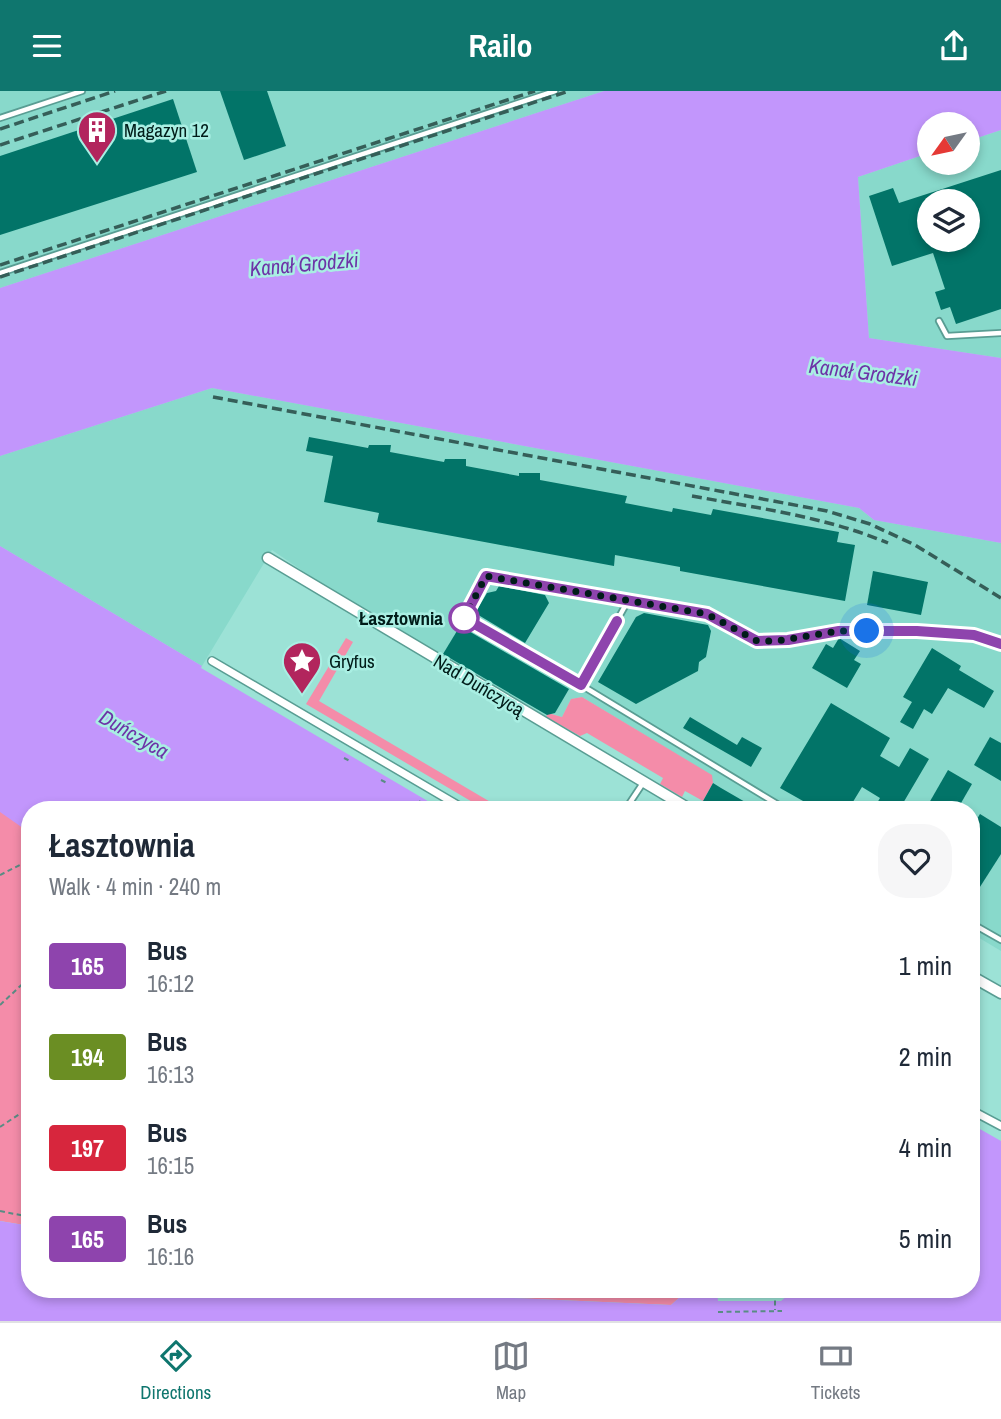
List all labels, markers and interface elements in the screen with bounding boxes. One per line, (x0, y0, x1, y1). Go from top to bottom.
text: Railo (468, 24, 533, 67)
icon: menu (28, 27, 66, 65)
icon: share (935, 27, 973, 65)
building icon: Magazyn 12 (76, 109, 118, 164)
north arrow (917, 112, 980, 175)
map controls (917, 112, 980, 252)
place label: Magazyn 12 (124, 117, 209, 143)
button: layers (917, 189, 980, 252)
water label: Kanał Grodzki (248, 245, 360, 283)
water label: Kanał Grodzki (807, 351, 919, 393)
marker: Łasztownia (449, 603, 479, 633)
place label: Łasztownia (359, 605, 443, 631)
your location (849, 613, 884, 648)
place icon: Gryfus (281, 640, 323, 695)
place label: Gryfus (329, 648, 375, 674)
street label: Nad Duńczycą (429, 648, 530, 723)
water label: Duńczyca (94, 703, 174, 765)
text: Łasztownia (49, 823, 195, 867)
button: heart (878, 824, 952, 898)
text: Walk · 4 min · 240 m (49, 871, 221, 902)
text: Bus (147, 933, 187, 968)
text: 1 min (899, 948, 952, 983)
text: 165 (71, 950, 104, 982)
text: 16:12 (147, 968, 194, 999)
text: Bus (147, 1024, 187, 1059)
text: 2 min (899, 1039, 952, 1074)
text: 194 (71, 1041, 104, 1073)
text: 16:13 (147, 1059, 194, 1090)
text: Bus (147, 1115, 187, 1150)
text: 4 min (899, 1130, 952, 1165)
text: 197 (71, 1132, 104, 1164)
text: 16:15 (147, 1150, 194, 1181)
text: Bus (147, 1206, 187, 1241)
text: 5 min (899, 1221, 952, 1256)
text: 165 (71, 1223, 104, 1255)
text: 16:16 (147, 1241, 194, 1272)
tab: Directions (140, 1337, 211, 1405)
tab: Map (492, 1337, 530, 1405)
tab: Tickets (811, 1337, 861, 1405)

